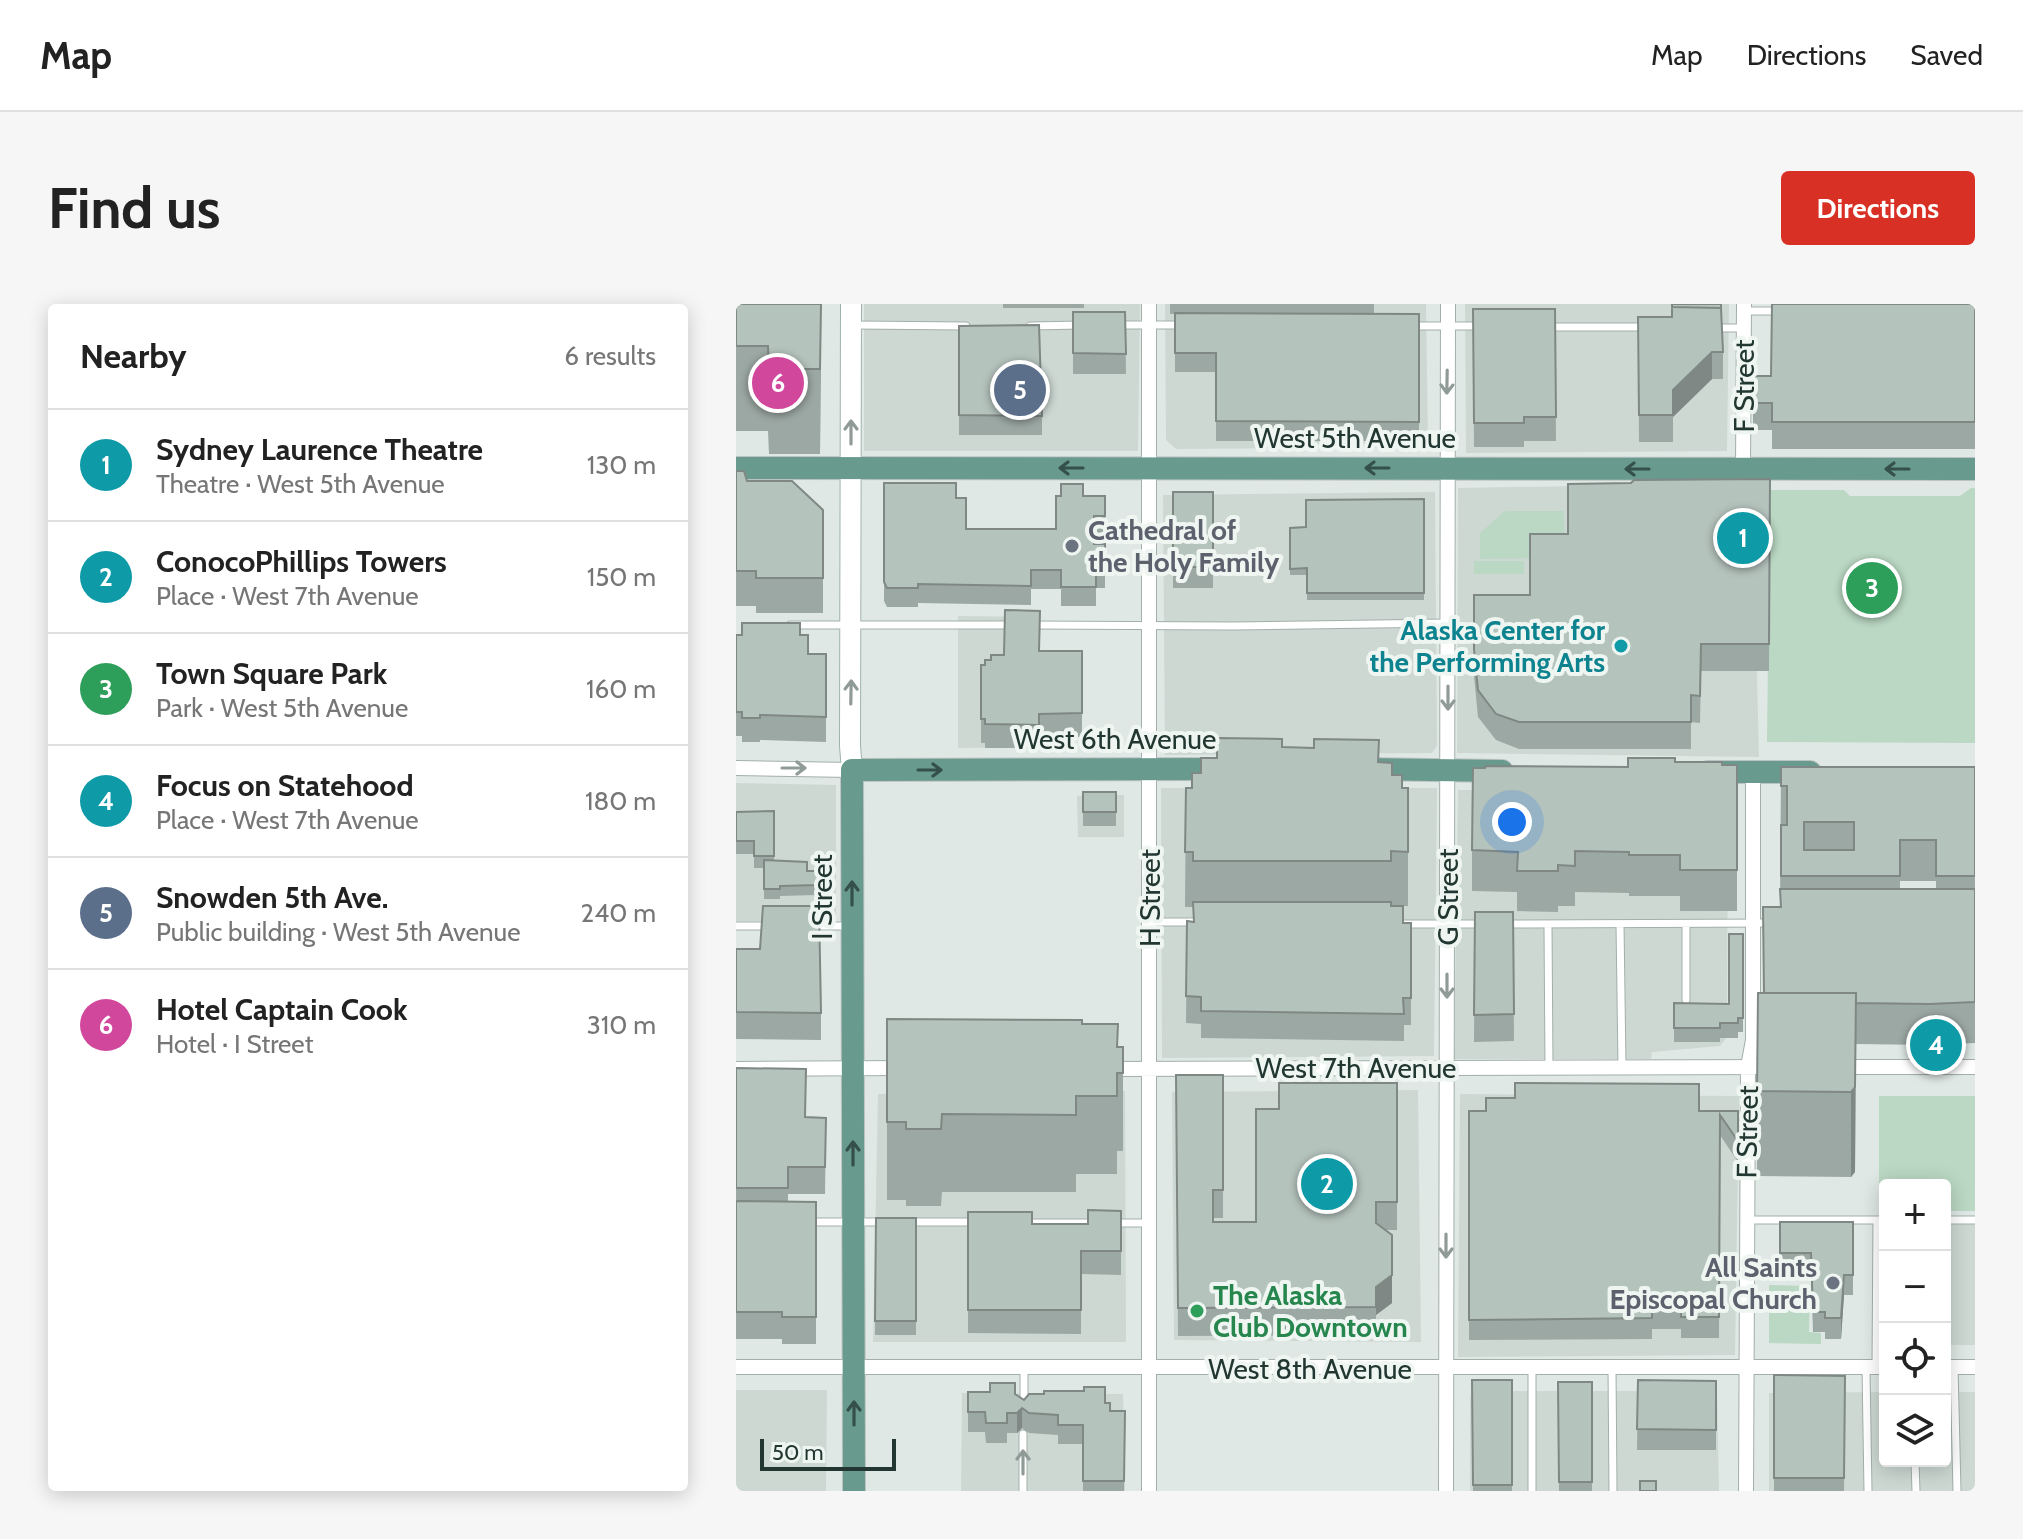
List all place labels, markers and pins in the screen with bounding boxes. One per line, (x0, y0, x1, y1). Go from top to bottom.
pin: 6 (752, 353, 804, 413)
pin: 5 (994, 360, 1046, 420)
pin: 1 (1717, 508, 1769, 568)
place label: Cathedral of the Holy Family (1088, 513, 1279, 579)
marker: Cathedral of the Holy Family (1063, 537, 1081, 555)
pin: 3 (1846, 558, 1898, 618)
place label: Alaska Center for the Performing Arts (1370, 613, 1606, 679)
marker: Alaska Center for the Performing Arts (1612, 637, 1630, 655)
pin: 4 (1910, 1015, 1962, 1075)
pin: 2 (1301, 1154, 1353, 1214)
place label: All Saints Episcopal Church (1609, 1250, 1817, 1316)
marker: All Saints Episcopal Church (1824, 1274, 1842, 1292)
place label: The Alaska Club Downtown (1213, 1278, 1408, 1344)
marker: The Alaska Club Downtown (1188, 1302, 1206, 1320)

